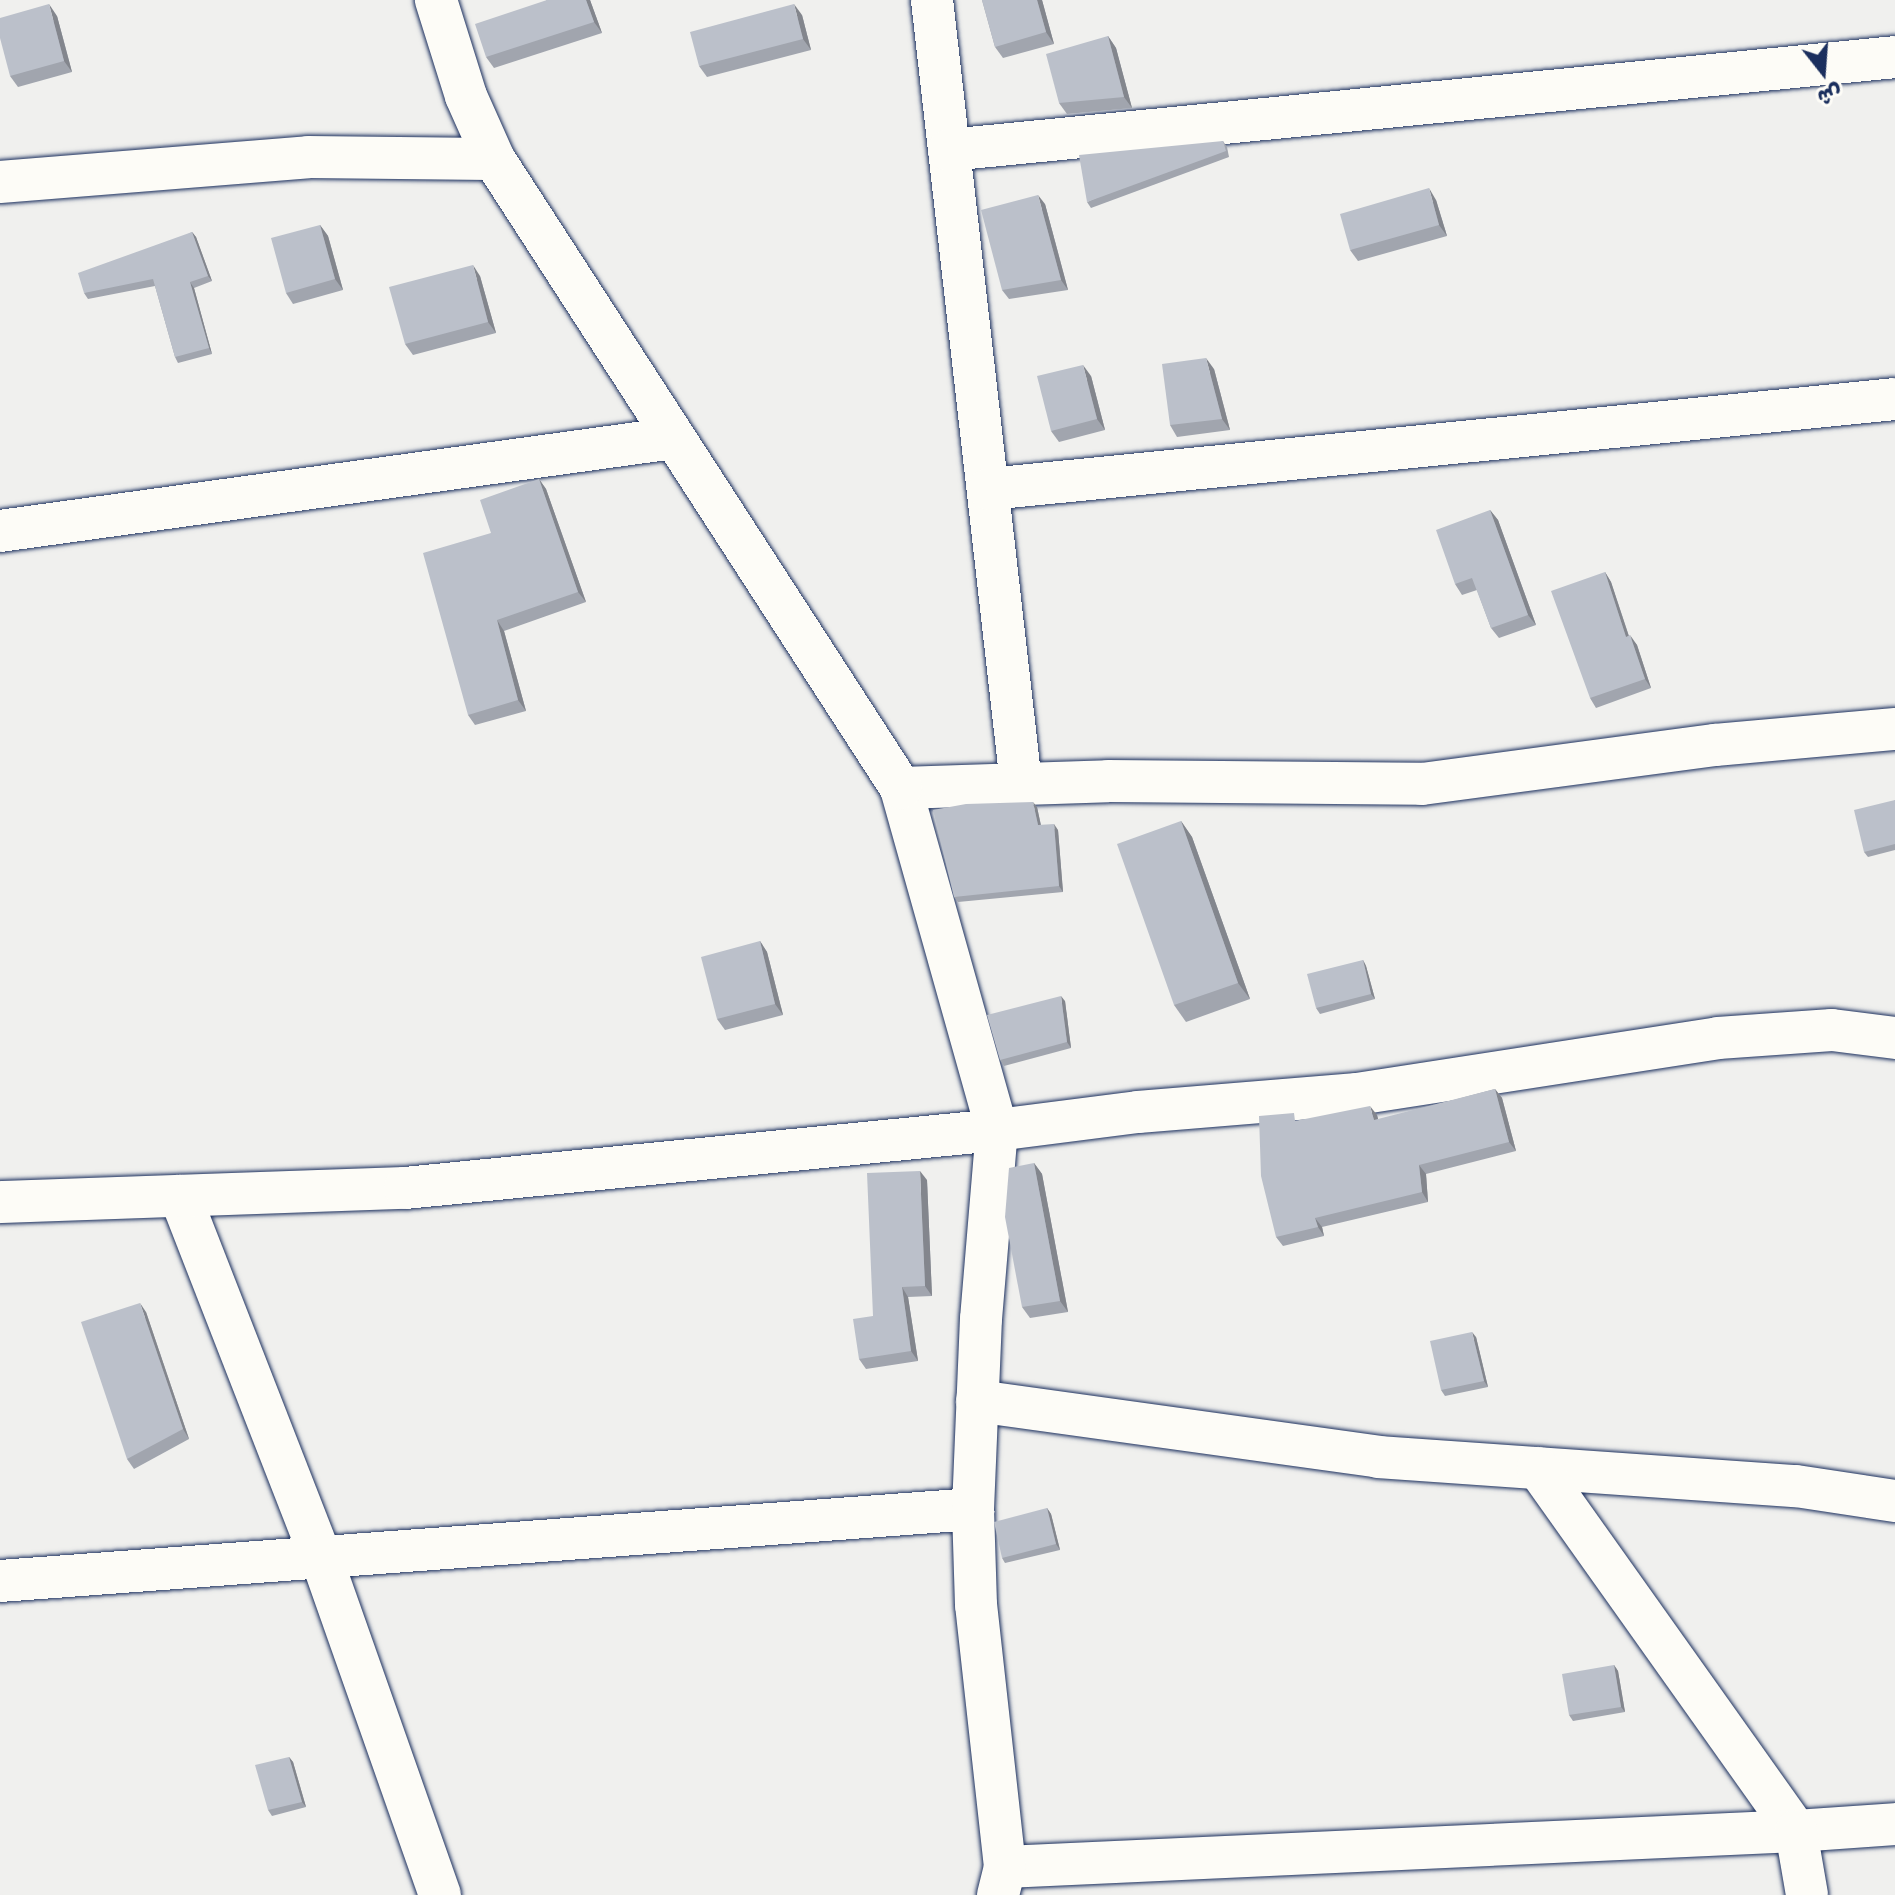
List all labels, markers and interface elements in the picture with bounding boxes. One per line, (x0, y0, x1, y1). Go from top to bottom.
north arrow (1783, 32, 1863, 112)
text: ش (1815, 79, 1845, 111)

